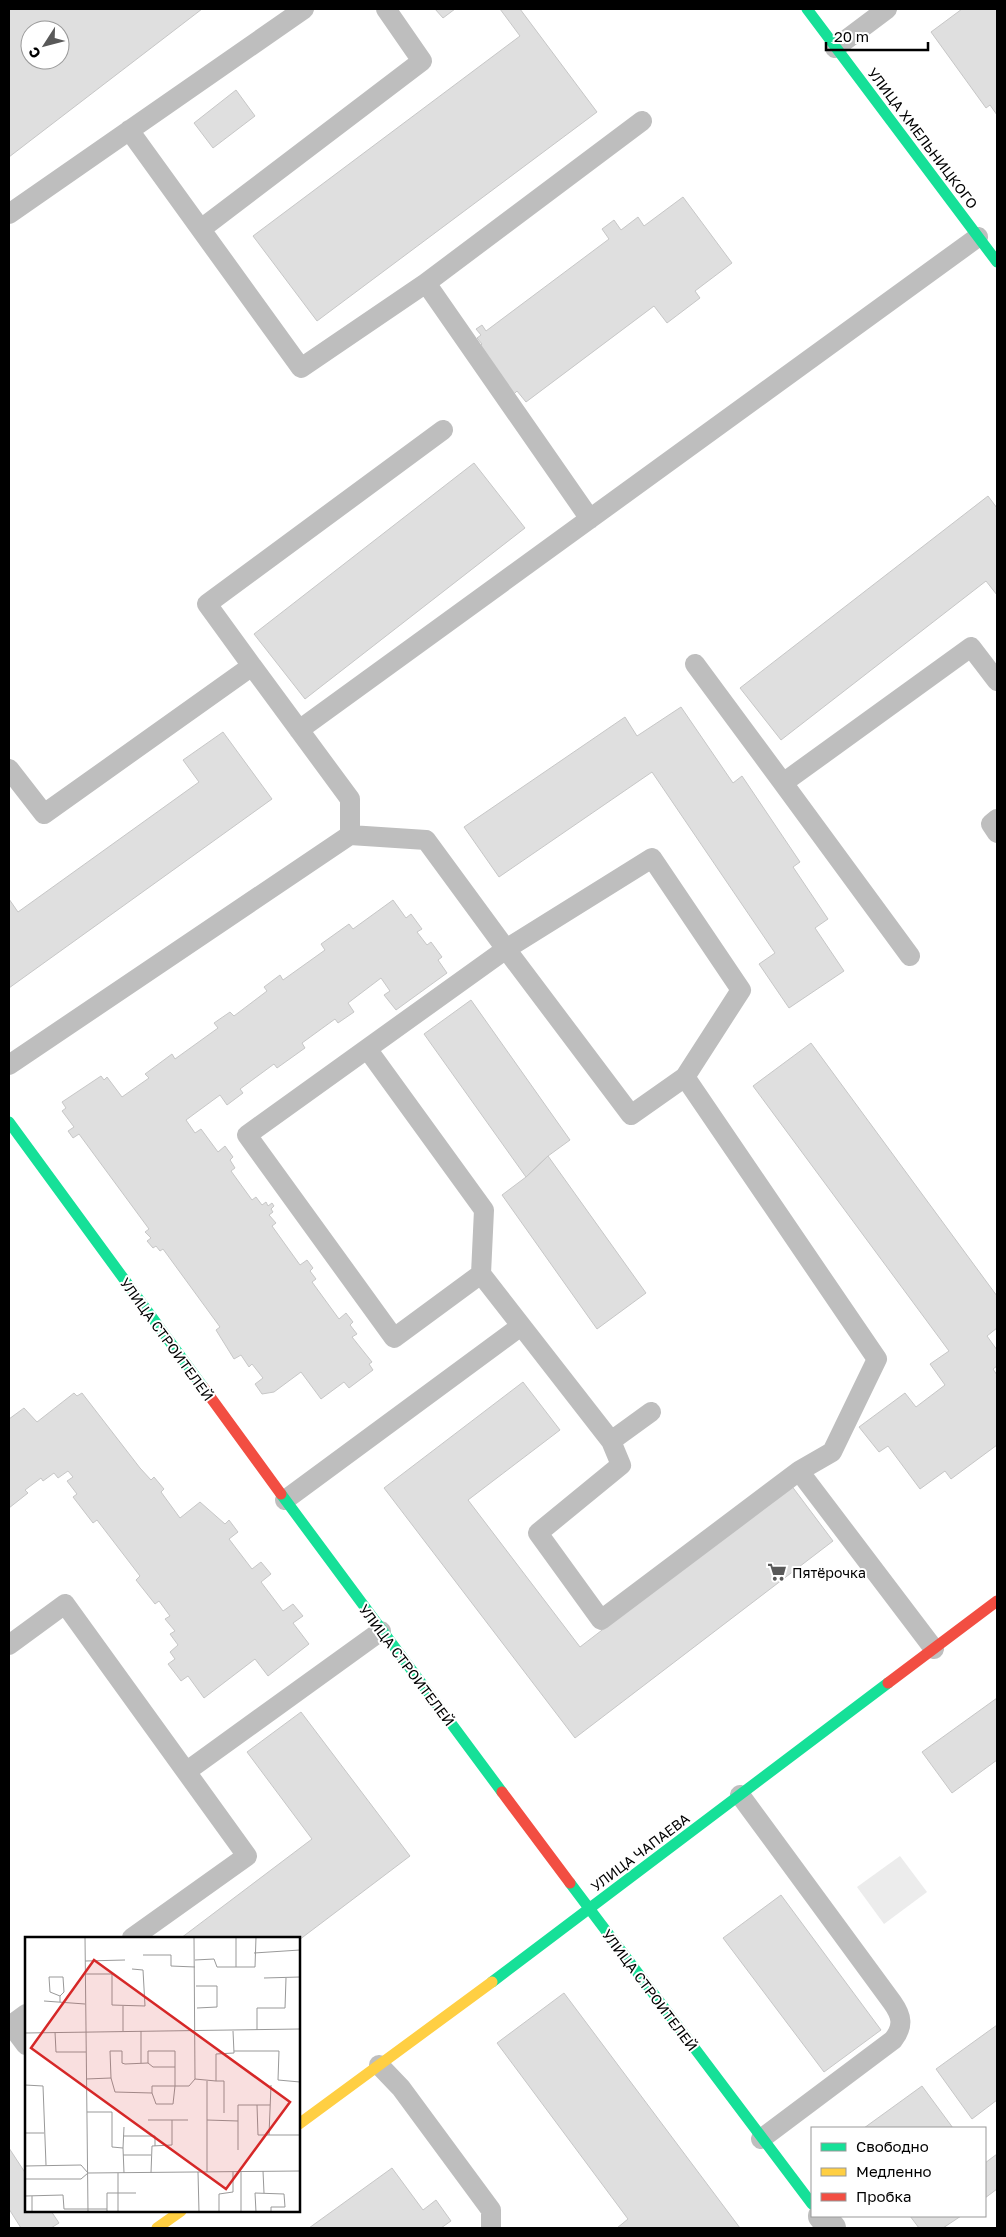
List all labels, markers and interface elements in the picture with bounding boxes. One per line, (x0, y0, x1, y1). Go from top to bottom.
north arrow (20, 20, 70, 70)
scale bar (826, 20, 928, 52)
text: 20 m (834, 27, 869, 45)
text: С (24, 44, 44, 62)
street label: УЛИЦА ХМЕЛЬНИЦКОГО (864, 64, 982, 212)
street label: УЛИЦА СТРОИТЕЛЕЙ (117, 1274, 217, 1404)
supermarket icon: Пятёрочка (766, 1561, 788, 1583)
place label: Пятёрочка (792, 1564, 866, 1581)
street label: УЛИЦА СТРОИТЕЛЕЙ (356, 1601, 458, 1729)
street label: УЛИЦА ЧАПАЕВА (587, 1809, 693, 1895)
street label: УЛИЦА СТРОИТЕЛЕЙ (599, 1926, 701, 2054)
inset map (25, 1937, 300, 2212)
legend (811, 2127, 986, 2217)
text: Свободно (856, 2137, 929, 2155)
text: Медленно (856, 2162, 932, 2180)
text: Пробка (856, 2187, 911, 2205)

